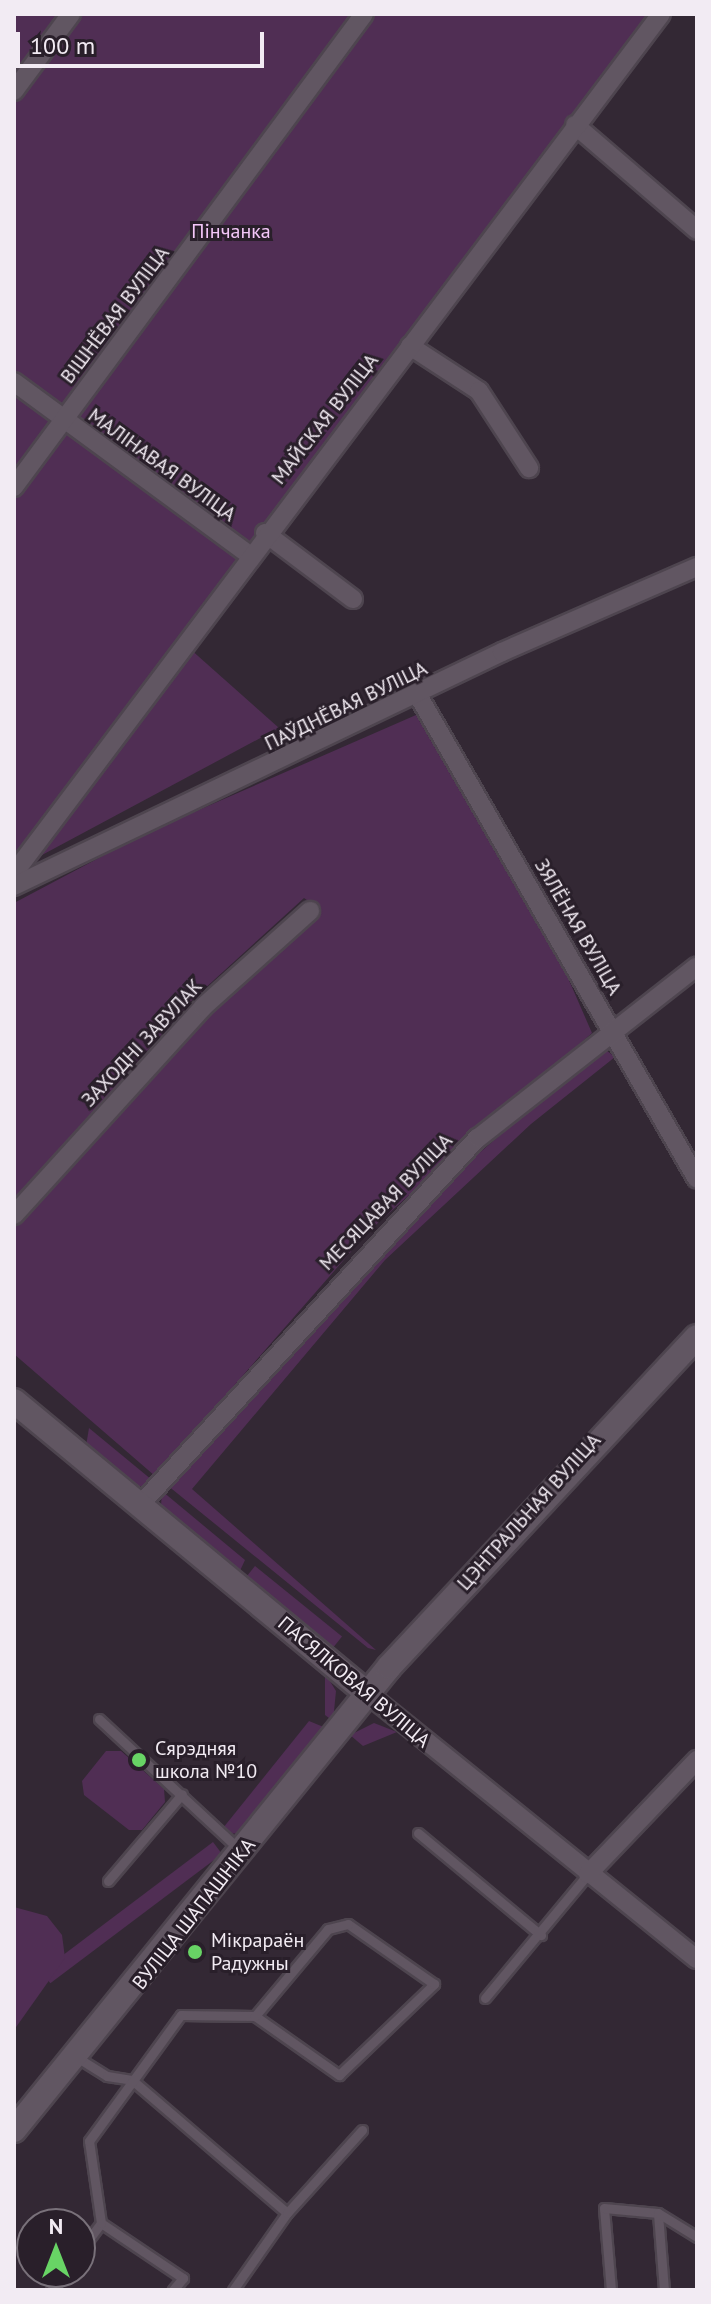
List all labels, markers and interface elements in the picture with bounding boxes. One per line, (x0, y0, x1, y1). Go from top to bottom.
scale bar (20, 16, 268, 66)
text: 100 m (30, 30, 95, 61)
park label: Пінчанка (191, 219, 271, 243)
street label: ВІШНЁВАЯ ВУЛІЦА (56, 242, 174, 388)
street label: МАЙСКАЯ ВУЛІЦА (267, 349, 383, 489)
street label: МАЛІНАВАЯ ВУЛІЦА (83, 403, 241, 527)
street label: ПАЎДНЁВАЯ ВУЛІЦА (261, 656, 431, 756)
street label: ЗЯЛЁНАЯ ВУЛІЦА (529, 855, 627, 999)
street label: ЗАХОДНІ ЗАВУЛАК (77, 974, 207, 1112)
street label: МЕСЯЦАВАЯ ВУЛІЦА (315, 1129, 457, 1275)
street label: ЦЭНТРАЛЬНАЯ ВУЛІЦА (452, 1429, 606, 1595)
street label: ПАСЯЛКОВАЯ ВУЛІЦА (273, 1611, 435, 1753)
place label: Сярэдняя школа №10 (155, 1736, 257, 1783)
marker: Сярэдняя школа №10 (130, 1751, 148, 1769)
street label: ВУЛІЦА ШАПАШНІКА (127, 1833, 261, 1995)
place label: Мікрараён Радужны (211, 1928, 304, 1975)
marker: Мікрараён Радужны (186, 1943, 204, 1961)
north arrow (16, 2208, 96, 2288)
text: N (49, 2212, 63, 2240)

